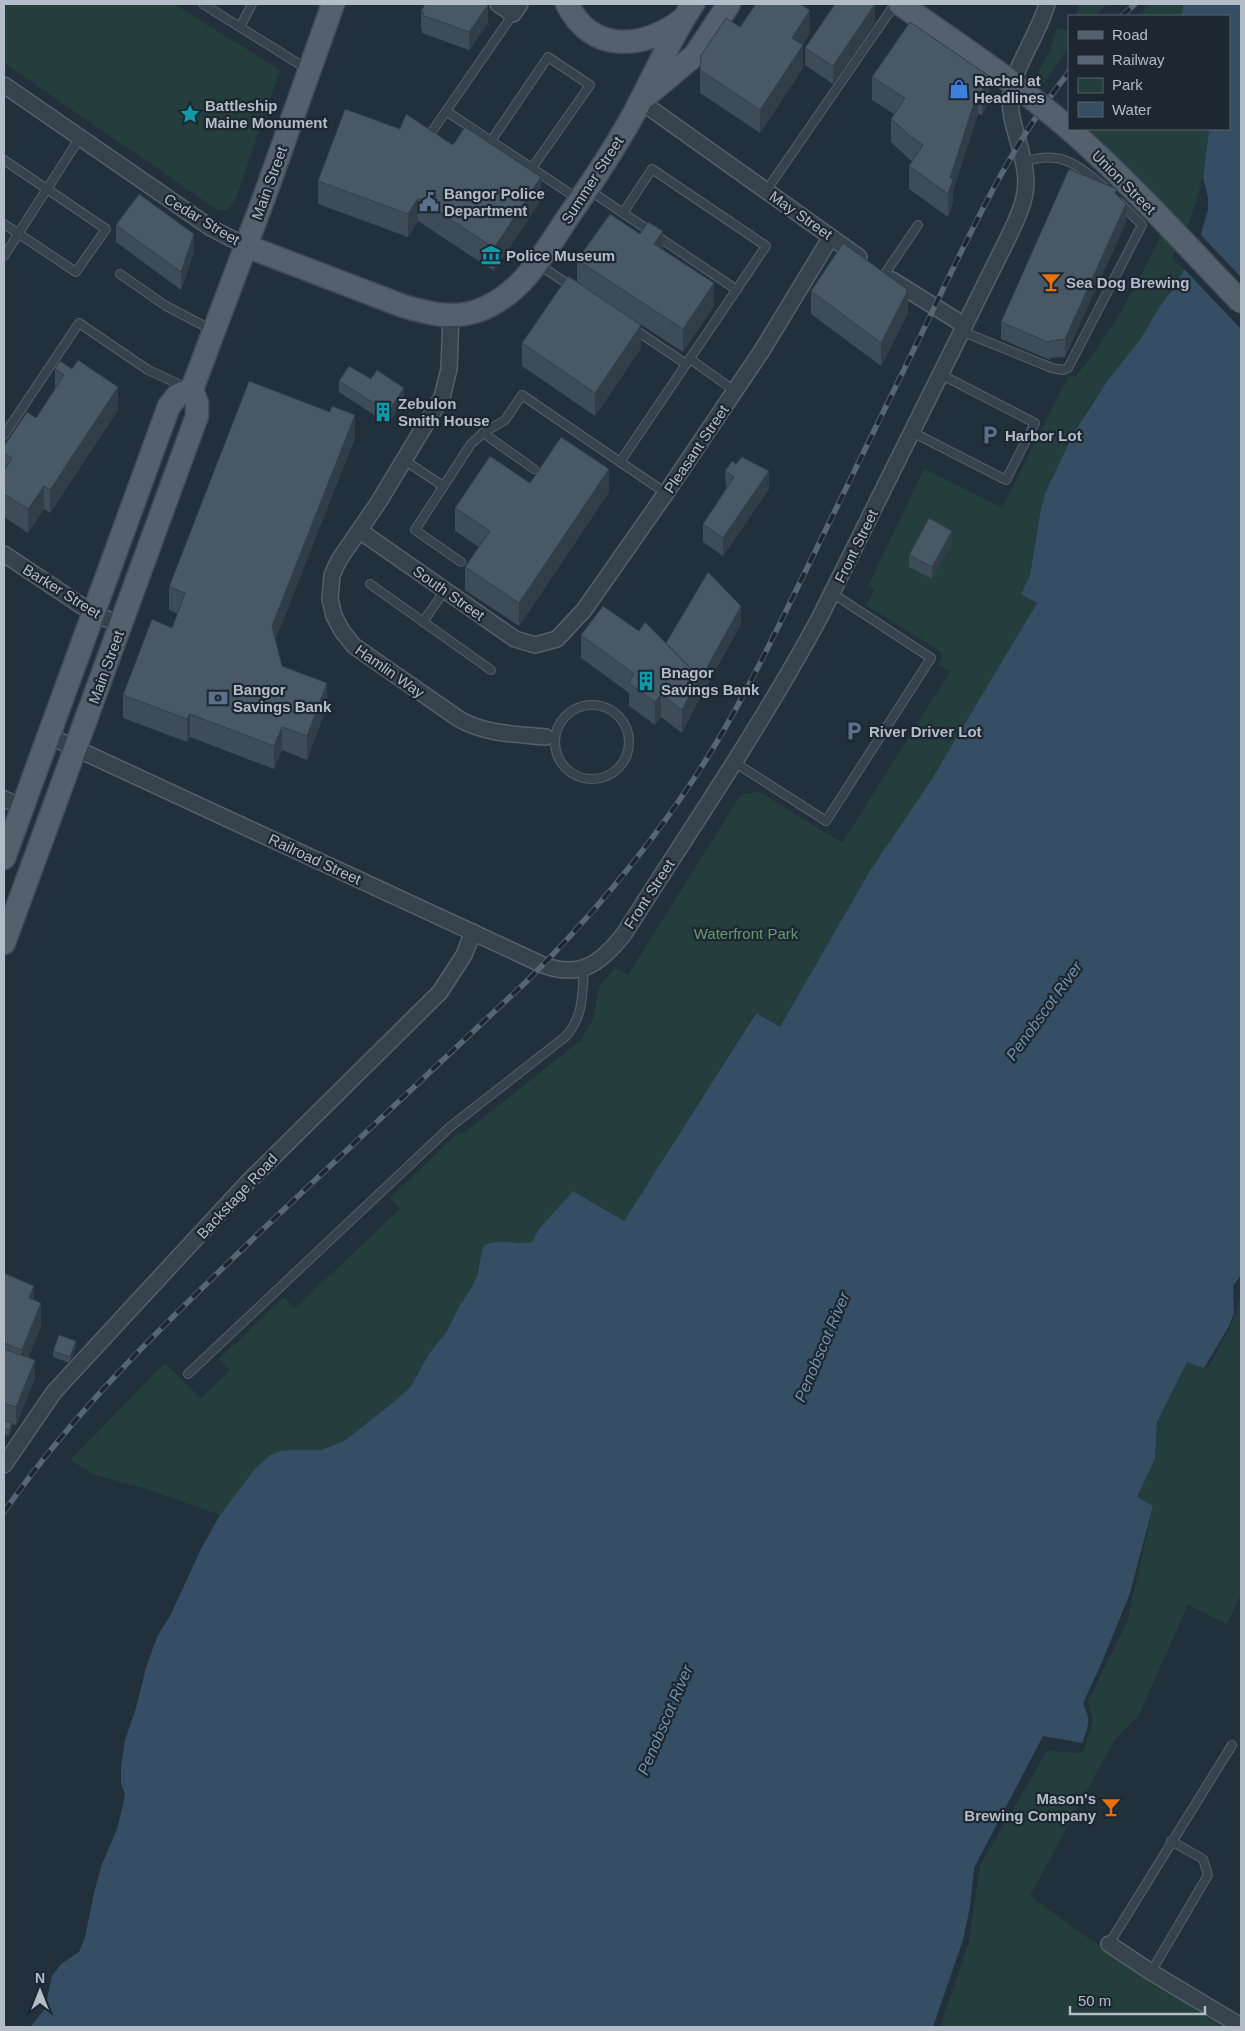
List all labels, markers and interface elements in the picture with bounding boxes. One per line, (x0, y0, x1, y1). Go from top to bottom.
legend (1068, 15, 1230, 130)
text: Road (1112, 26, 1148, 43)
text: Railway (1112, 51, 1165, 68)
place label: Rachel at Headlines (974, 72, 1045, 106)
text: Park (1112, 76, 1143, 93)
shop icon: Rachel at Headlines (948, 78, 970, 100)
place label: Battleship Maine Monument (205, 97, 328, 131)
text: Water (1112, 101, 1151, 118)
place icon: Battleship Maine Monument (179, 103, 201, 125)
street label: Summer Street (557, 132, 627, 227)
street label: Main Street (248, 143, 290, 222)
street label: Union Street (1089, 147, 1160, 218)
place label: Bangor Police Department (444, 185, 545, 219)
street label: May Street (766, 187, 836, 243)
street label: Cedar Street (161, 190, 244, 249)
public building icon: Bangor Police Department (418, 191, 440, 213)
museum icon: Police Museum (480, 244, 502, 266)
place label: Police Museum (506, 247, 615, 264)
bar icon: Sea Dog Brewing (1040, 271, 1062, 293)
place label: Sea Dog Brewing (1066, 274, 1189, 291)
place label: Zebulon Smith House (398, 395, 490, 429)
building icon: Zebulon Smith House (372, 401, 394, 423)
street label: Pleasant Street (660, 401, 732, 496)
parking icon: Harbor Lot (979, 424, 1001, 446)
place label: Harbor Lot (1005, 427, 1082, 444)
street label: Front Street (831, 506, 881, 585)
street label: Barker Street (20, 560, 105, 622)
street label: South Street (410, 562, 489, 624)
street label: Main Street (85, 627, 127, 706)
street label: Hamlin Way (352, 641, 428, 701)
place label: Bnagor Savings Bank (661, 664, 760, 698)
building icon: Bnagor Savings Bank (635, 670, 657, 692)
place label: Bangor Savings Bank (233, 681, 332, 715)
bank icon: Bangor Savings Bank (207, 687, 229, 709)
parking icon: River Driver Lot (843, 720, 865, 742)
place label: River Driver Lot (869, 723, 982, 740)
street label: Railroad Street (266, 830, 365, 888)
street label: Front Street (620, 855, 678, 932)
park label: Waterfront Park (694, 925, 799, 942)
water label: Penobscot River (1003, 958, 1086, 1063)
street label: Backstage Road (193, 1150, 281, 1242)
water label: Penobscot River (791, 1289, 853, 1404)
water label: Penobscot River (634, 1662, 696, 1777)
place label: Mason's Brewing Company (964, 1790, 1097, 1824)
bar icon: Mason's Brewing Company (1100, 1796, 1122, 1818)
north arrow (15, 1966, 65, 2016)
text: N (35, 1970, 45, 1986)
scale bar (1070, 1984, 1205, 2016)
text: 50 m (1078, 1992, 1111, 2009)

